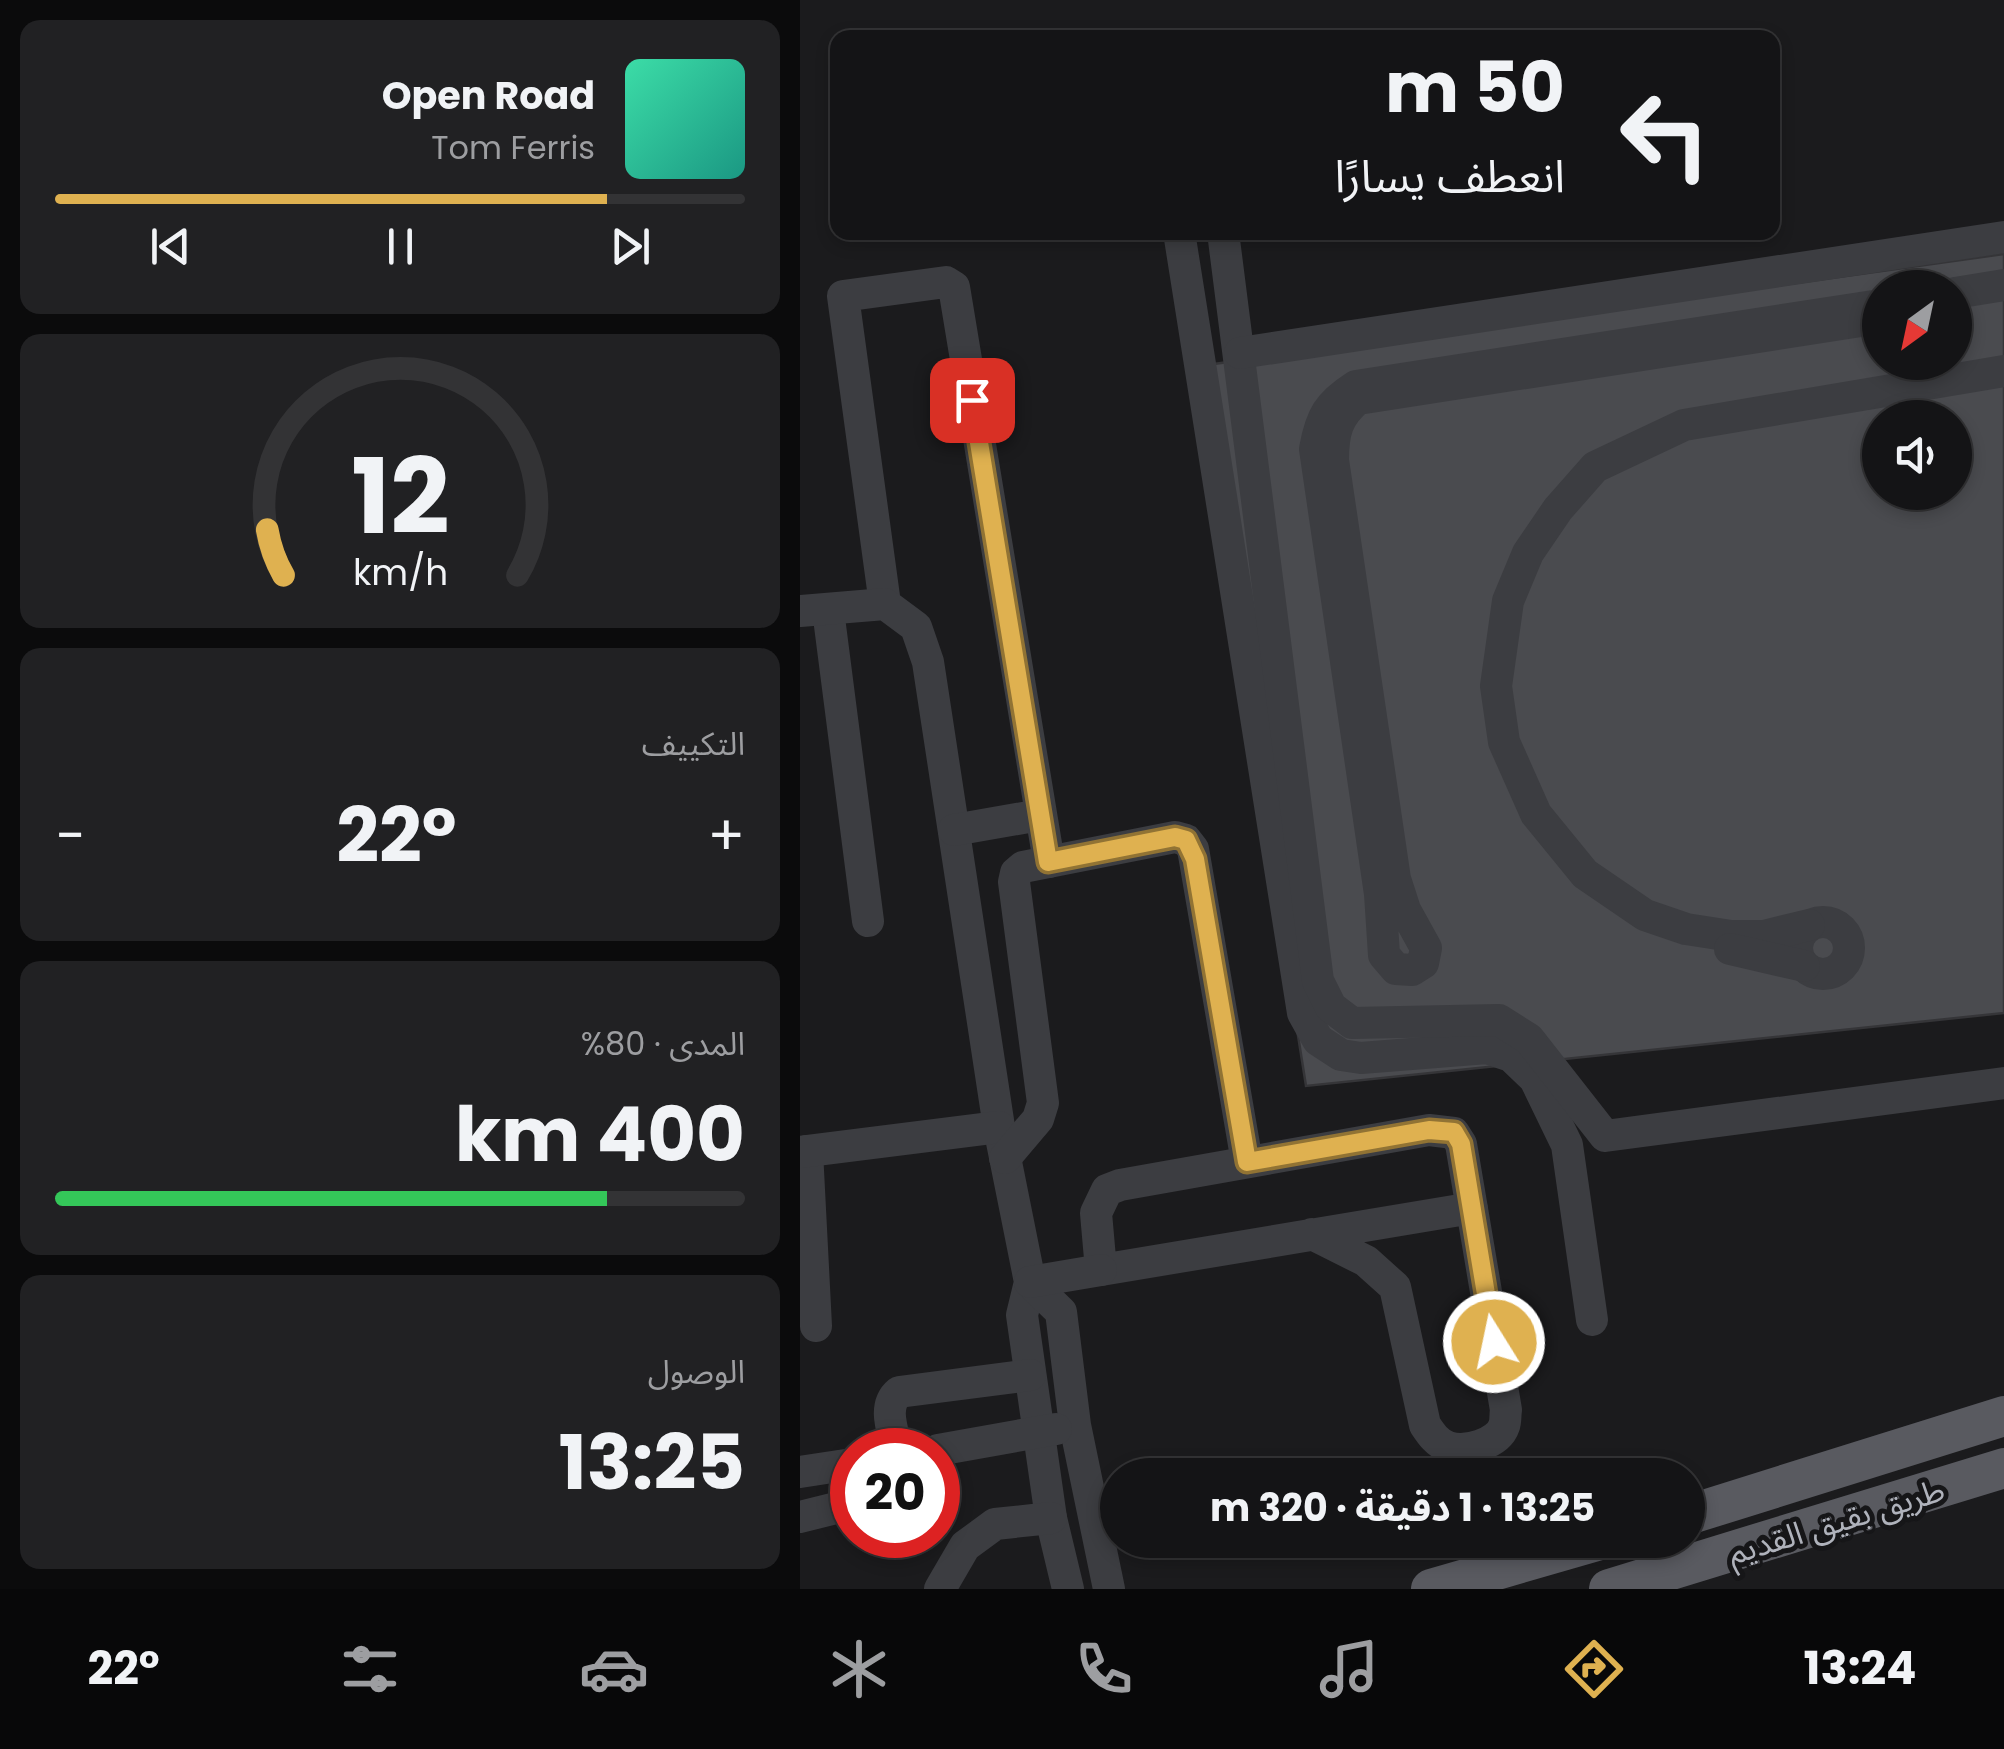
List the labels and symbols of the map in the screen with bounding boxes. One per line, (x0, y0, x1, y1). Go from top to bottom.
north arrow (1862, 270, 1972, 380)
pin (930, 358, 1015, 443)
position arrow (1442, 1290, 1546, 1394)
speed limit sign: 20 (830, 1428, 960, 1558)
street label: طريق بقيق القديم (1722, 1467, 1951, 1577)

